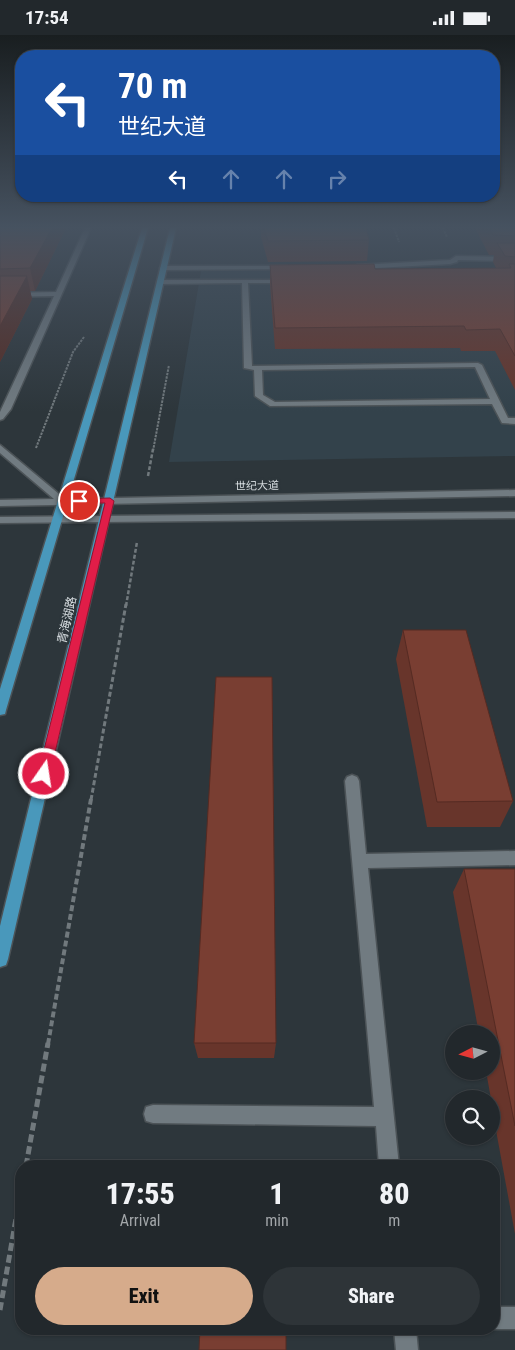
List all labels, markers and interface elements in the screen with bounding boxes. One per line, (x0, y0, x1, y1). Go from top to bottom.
text: 17:54 (25, 6, 69, 29)
text: 70 m (118, 66, 187, 107)
icon: left (35, 70, 100, 135)
text: 世纪大道 (118, 114, 206, 139)
icon: left (164, 165, 192, 193)
icon: ahead (217, 165, 245, 193)
icon: ahead (270, 165, 298, 193)
icon: right (323, 165, 351, 193)
street label: 世纪大道 (235, 479, 279, 493)
pin (58, 480, 100, 522)
icon: arrive (65, 487, 93, 515)
street label: 青海湖路 (55, 595, 79, 645)
position arrow (17, 747, 69, 799)
north arrow (445, 1025, 500, 1080)
map controls (445, 1025, 500, 1145)
button: search (445, 1090, 500, 1145)
text: 17:55 (105, 1176, 175, 1211)
text: 1 (269, 1176, 285, 1211)
text: 80 (379, 1176, 410, 1211)
text: Arrival (120, 1211, 160, 1230)
text: min (265, 1211, 289, 1230)
text: m (388, 1211, 400, 1230)
button: Exit (35, 1267, 253, 1325)
button: Share (263, 1267, 480, 1325)

